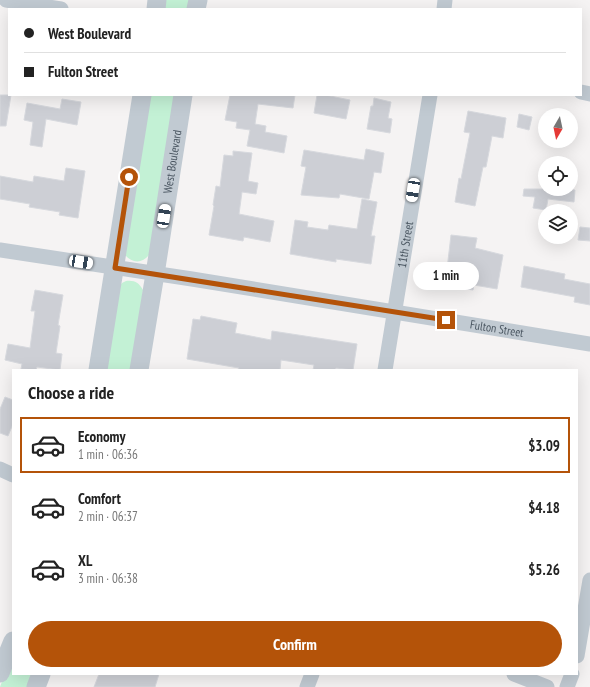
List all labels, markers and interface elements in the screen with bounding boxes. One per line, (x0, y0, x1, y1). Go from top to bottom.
text: West Boulevard (48, 24, 131, 43)
text: Fulton Street (48, 62, 118, 81)
north arrow (538, 108, 578, 148)
map controls (538, 108, 578, 244)
street label: West Boulevard (160, 129, 184, 194)
button: locate (538, 156, 578, 196)
route start (120, 168, 138, 186)
car (405, 177, 421, 203)
car (156, 203, 172, 229)
button: layers (538, 204, 578, 244)
street label: 11th Street (394, 220, 416, 269)
car (68, 254, 94, 270)
callout: 1 min (413, 262, 479, 290)
text: 1 min (433, 267, 459, 284)
route end (437, 311, 455, 329)
street label: Fulton Street (469, 317, 525, 340)
text: Choose a ride (28, 381, 114, 404)
icon: car (30, 427, 66, 463)
text: Economy (78, 427, 126, 446)
text: $3.09 (528, 436, 560, 455)
text: 1 min · 06:36 (78, 446, 138, 463)
icon: car (30, 489, 66, 525)
text: Comfort (78, 489, 121, 508)
text: $4.18 (528, 498, 560, 517)
text: 2 min · 06:37 (78, 508, 138, 525)
icon: car (30, 551, 66, 587)
text: XL (78, 551, 92, 570)
text: $5.26 (528, 560, 560, 579)
text: 3 min · 06:38 (78, 570, 138, 587)
button: Confirm (28, 621, 562, 667)

